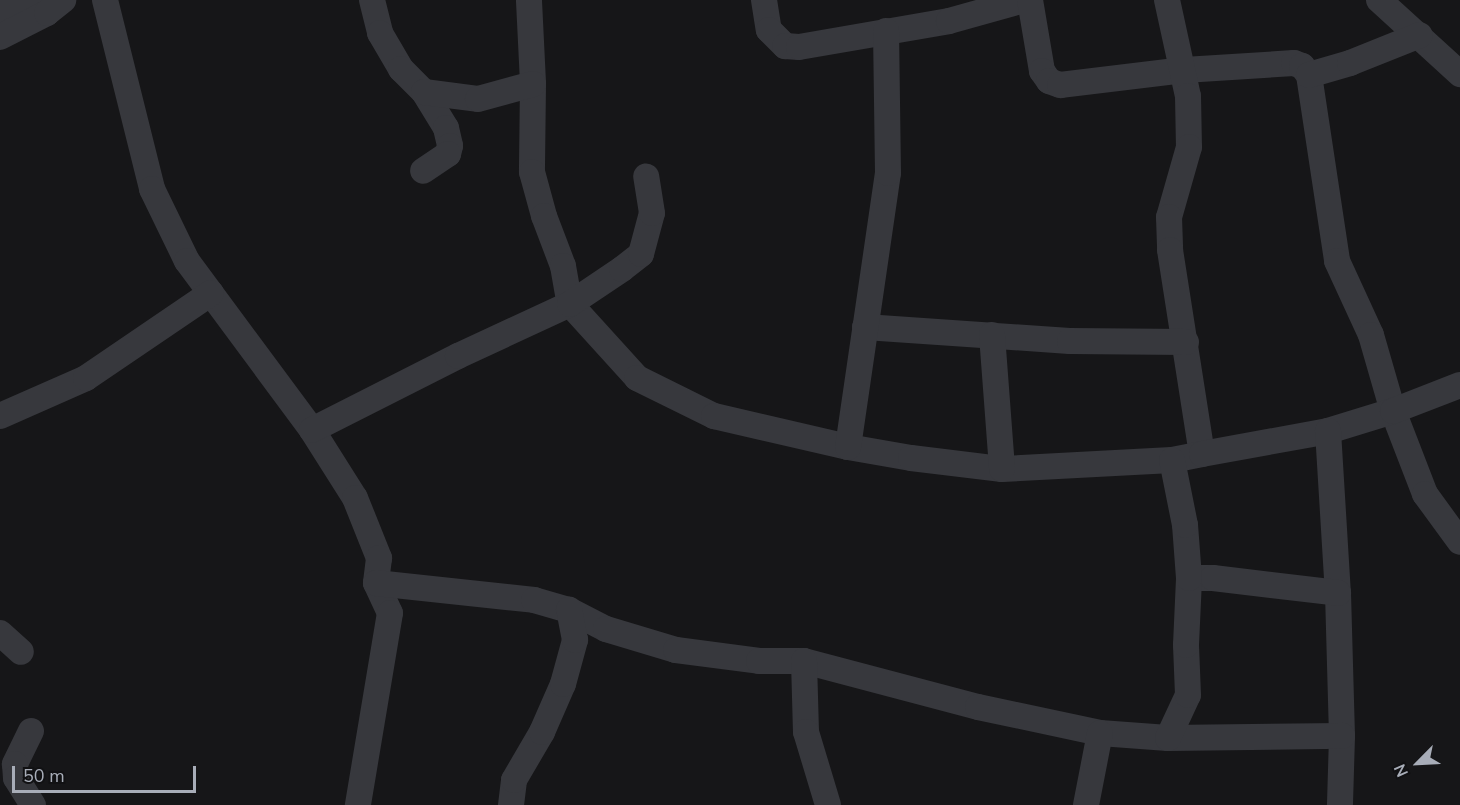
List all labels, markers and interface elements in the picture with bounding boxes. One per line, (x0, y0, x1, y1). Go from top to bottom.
north arrow (1388, 733, 1448, 793)
scale bar (15, 754, 200, 792)
text: N (1389, 760, 1414, 780)
text: 50 m (23, 764, 65, 788)

